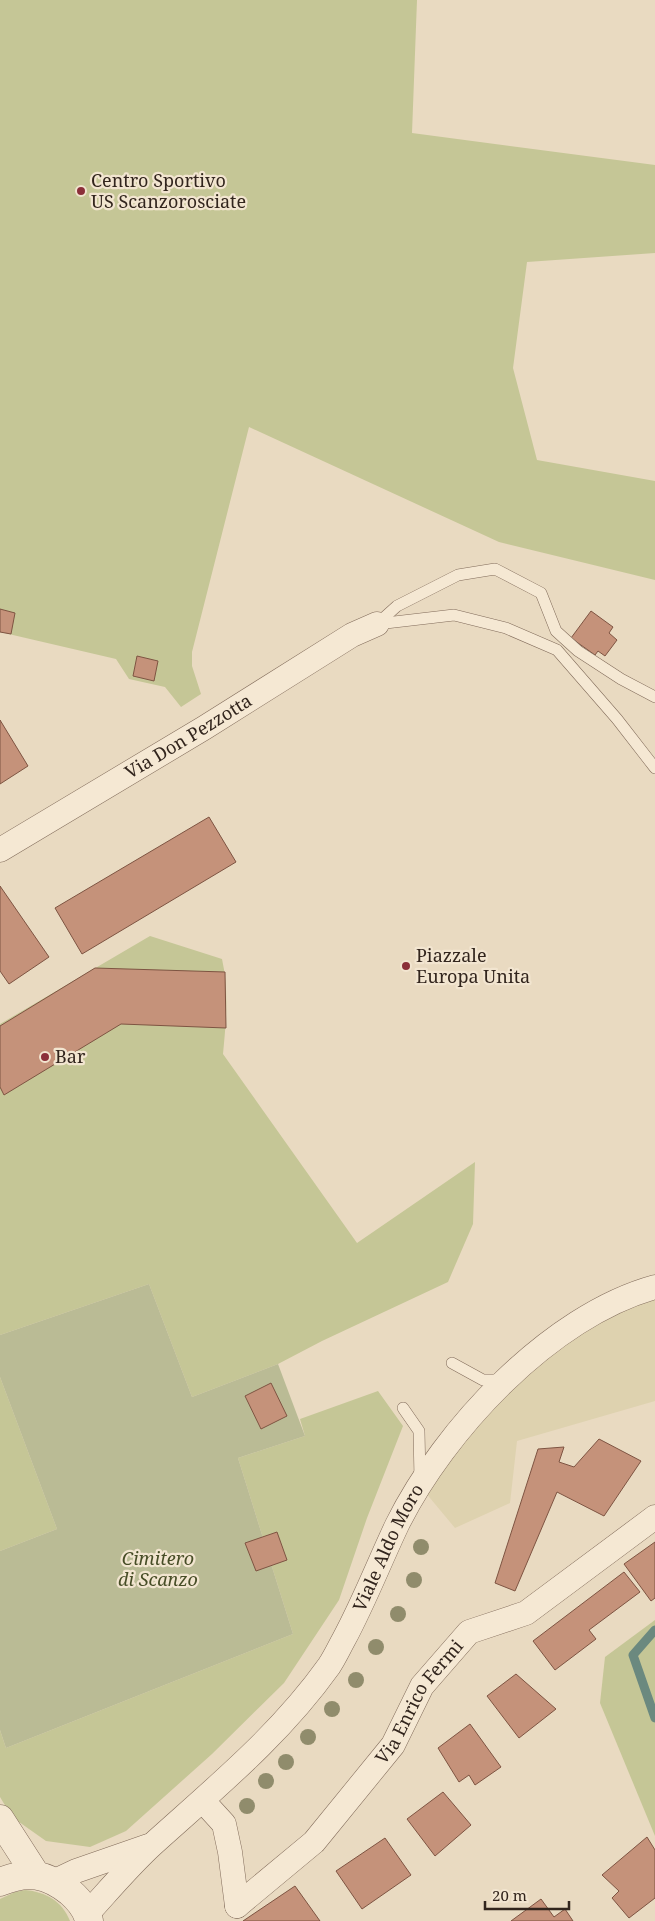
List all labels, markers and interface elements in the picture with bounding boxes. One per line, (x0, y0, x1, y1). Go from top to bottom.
place label: Centro Sportivo US Scanzorosciate (91, 168, 246, 213)
marker: Centro Sportivo US Scanzorosciate (75, 185, 87, 197)
street label: Via Don Pezzotta (120, 688, 256, 784)
place label: Piazzale Europa Unita (416, 943, 530, 988)
marker: Piazzale Europa Unita (400, 960, 412, 972)
place label: Bar (55, 1044, 86, 1068)
marker: Bar (39, 1051, 51, 1063)
street label: Viale Aldo Moro (347, 1479, 428, 1615)
park label: Cimitero di Scanzo (118, 1546, 198, 1591)
street label: Via Enrico Fermi (369, 1634, 468, 1769)
scale bar (485, 1878, 569, 1910)
text: 20 m (492, 1885, 527, 1905)

